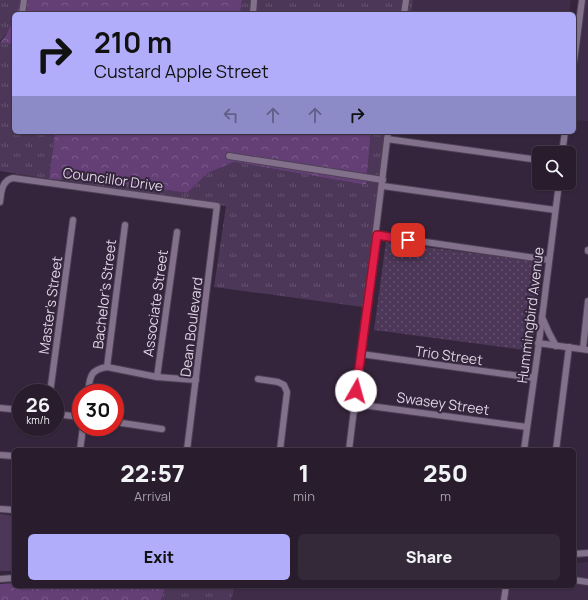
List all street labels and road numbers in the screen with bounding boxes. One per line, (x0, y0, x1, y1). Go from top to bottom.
street label: Councillor Drive (62, 163, 164, 195)
street label: Bachelor's Street (88, 238, 120, 350)
street label: Hummingbird Avenue (512, 246, 548, 384)
street label: Associate Street (138, 248, 172, 358)
street label: Master's Street (34, 254, 66, 355)
street label: Dean Boulevard (175, 276, 207, 378)
street label: Trio Street (414, 341, 484, 369)
street label: Swasey Street (395, 387, 491, 419)

